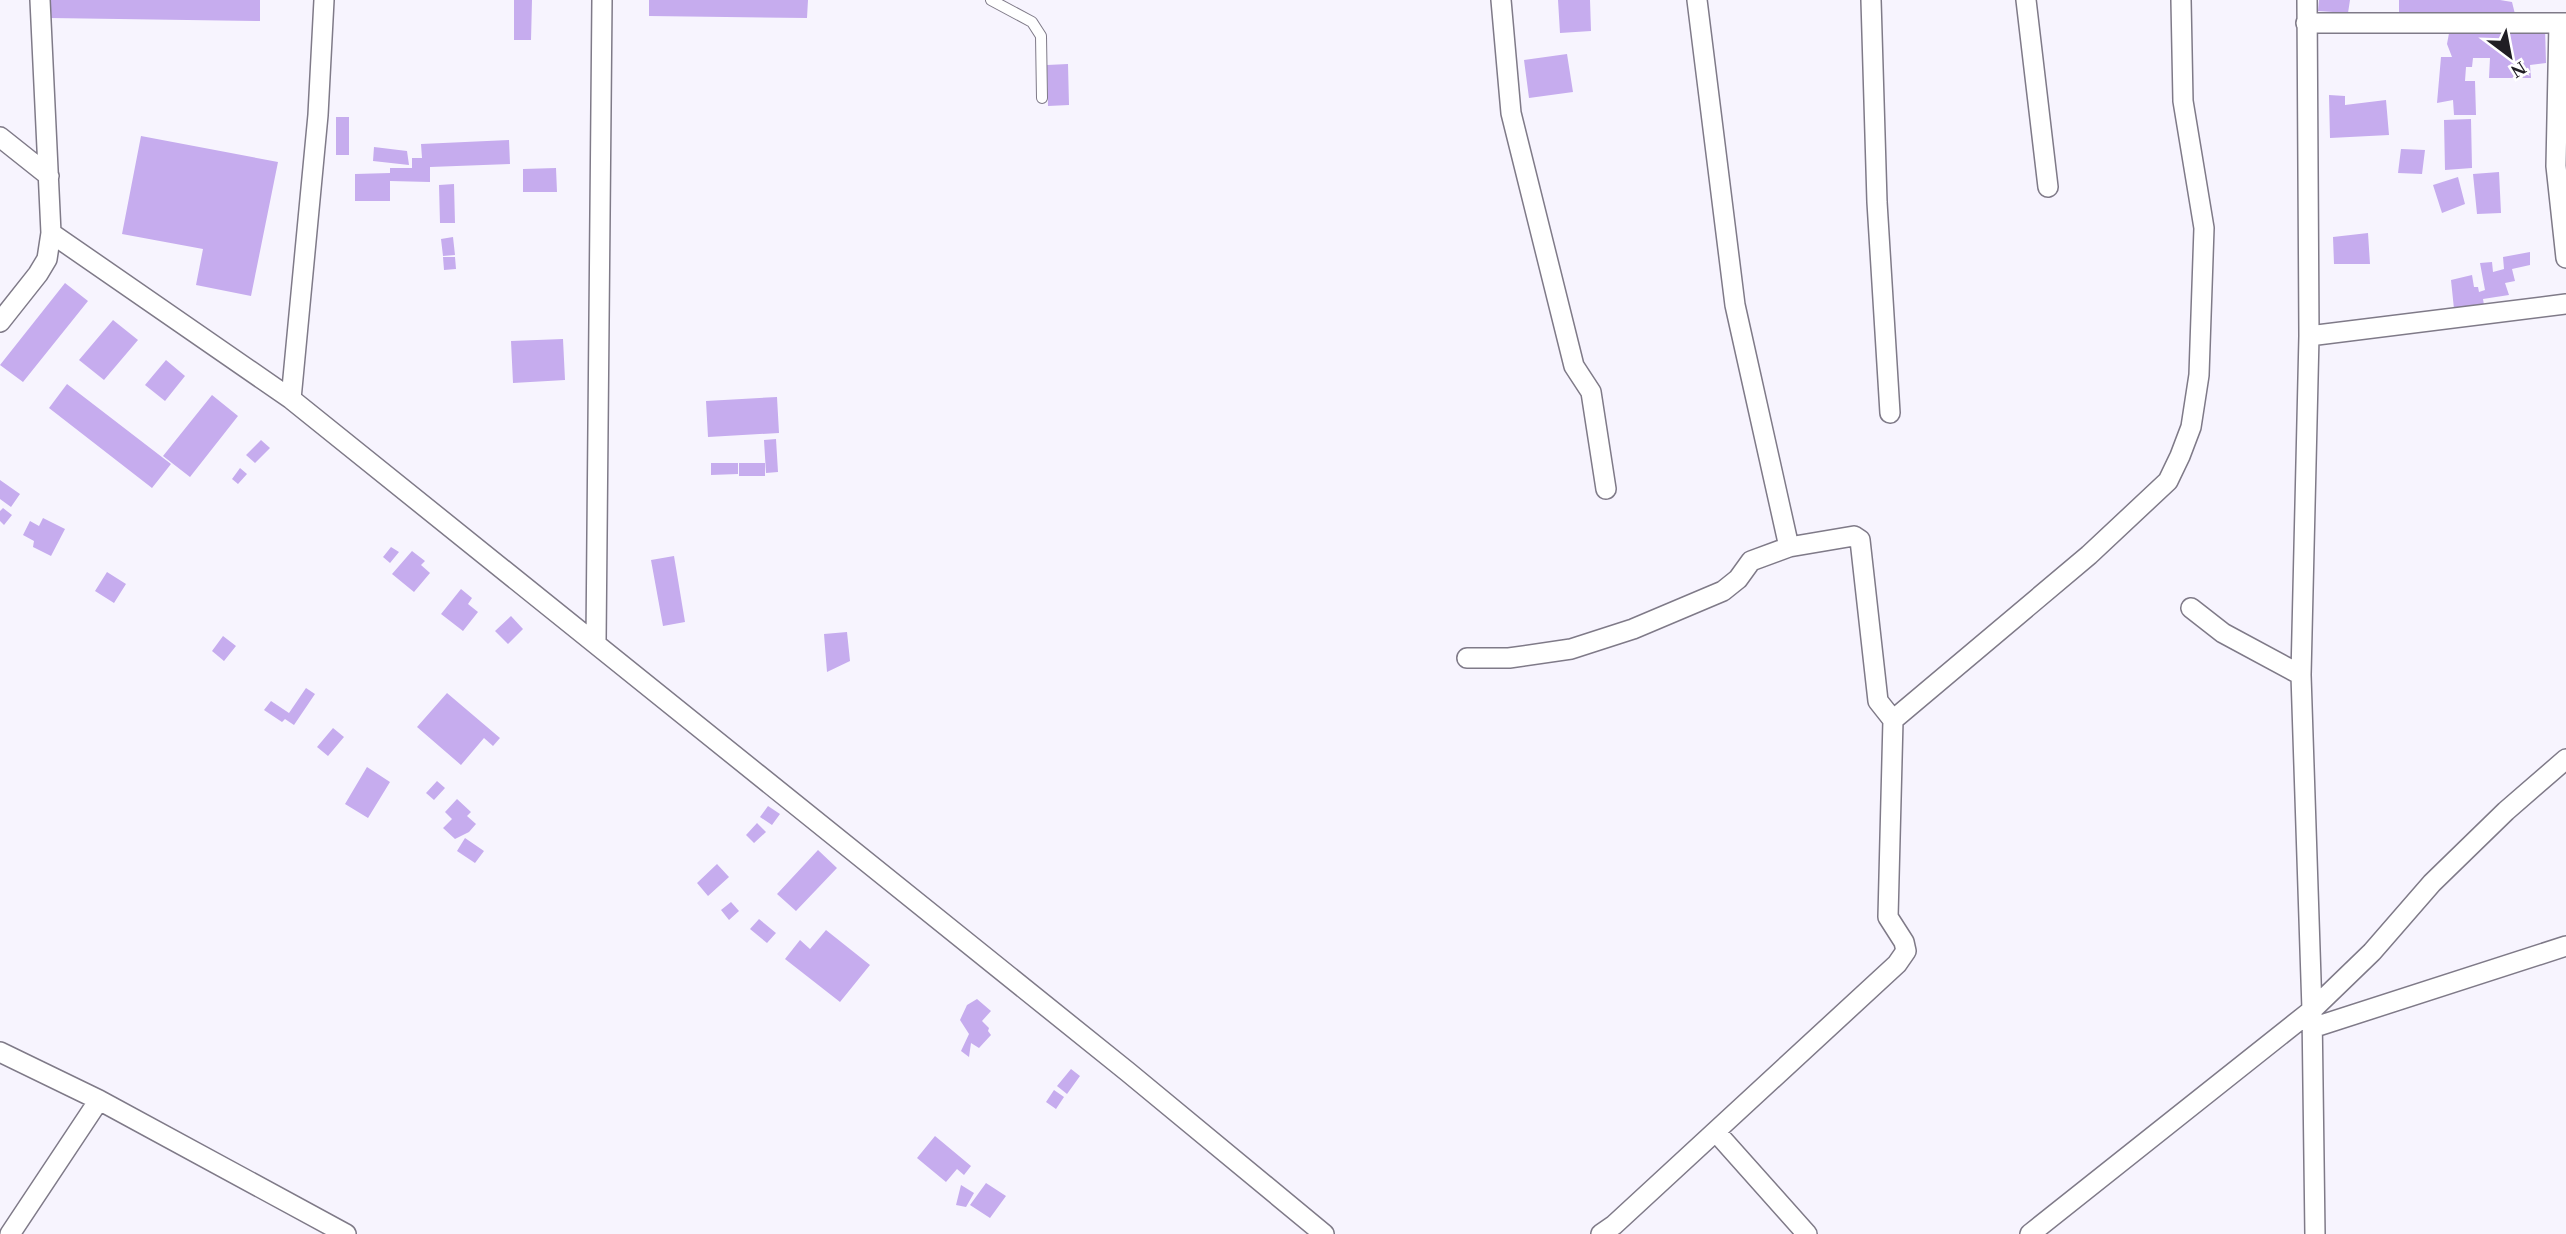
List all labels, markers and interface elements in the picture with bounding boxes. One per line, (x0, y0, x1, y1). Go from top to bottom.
north arrow (2475, 21, 2545, 91)
text: N (2507, 57, 2530, 83)

